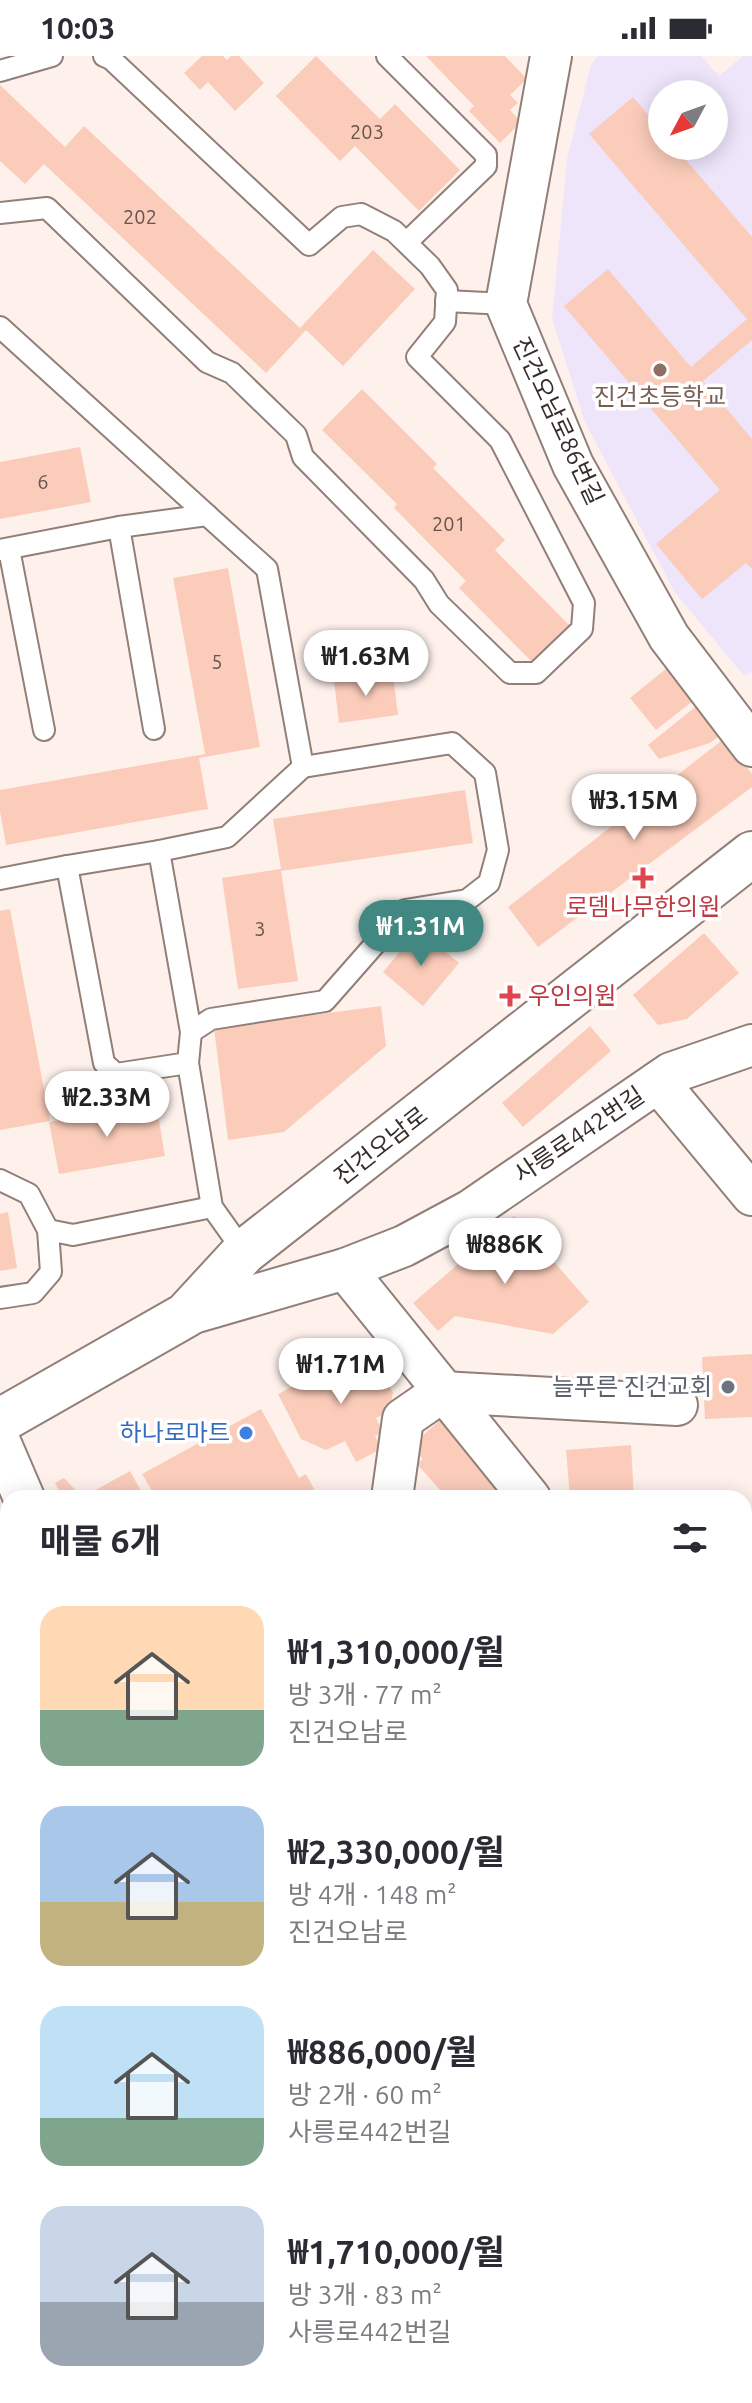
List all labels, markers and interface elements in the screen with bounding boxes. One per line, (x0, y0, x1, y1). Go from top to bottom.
text: 10:03 (40, 11, 115, 45)
north arrow (648, 80, 728, 160)
map controls (648, 80, 728, 160)
house number: 203 (350, 120, 384, 143)
house number: 202 (123, 205, 157, 228)
street label: 진건오남로86번길 (508, 333, 609, 509)
marker: 진건초등학교 (651, 361, 669, 379)
place label: 진건초등학교 (594, 383, 726, 410)
house number: 6 (37, 470, 49, 493)
house number: 201 (432, 512, 466, 535)
pin: ₩1.63M (301, 630, 431, 698)
text: ₩1.63M (322, 641, 410, 670)
house number: 5 (211, 650, 223, 673)
pin: ₩3.15M (569, 774, 699, 842)
text: ₩3.15M (590, 785, 678, 814)
marker: 로뎀나무한의원 (632, 867, 654, 889)
place label: 로뎀나무한의원 (566, 893, 720, 920)
pin: ₩1.31M (356, 900, 486, 968)
text: ₩1.31M (377, 911, 465, 940)
house number: 3 (254, 917, 266, 940)
place label: 우인의원 (528, 982, 616, 1009)
marker: 우인의원 (499, 985, 521, 1007)
pin: ₩2.33M (42, 1071, 172, 1139)
street label: 사릉로442번길 (509, 1081, 649, 1188)
text: ₩2.33M (63, 1082, 151, 1111)
street label: 진건오남로 (329, 1101, 433, 1190)
pin: ₩886K (449, 1218, 561, 1286)
text: ₩886K (467, 1229, 543, 1258)
pin: ₩1.71M (276, 1338, 406, 1406)
text: ₩1.71M (297, 1349, 385, 1378)
place label: 늘푸른 진건교회 (552, 1373, 712, 1400)
marker: 늘푸른 진건교회 (719, 1378, 737, 1396)
place label: 하나로마트 (120, 1419, 230, 1446)
marker: 하나로마트 (237, 1424, 255, 1442)
icon: filters (668, 1516, 712, 1560)
text: 매물 6개 (40, 1521, 161, 1559)
text: ₩1,310,000/월 (288, 1632, 505, 1670)
icon: home (104, 1638, 200, 1734)
text: 방 3개 · 77 m² (288, 1680, 442, 1709)
text: 진건오남로 (288, 1717, 408, 1746)
text: ₩2,330,000/월 (288, 1832, 505, 1870)
icon: home (104, 1838, 200, 1934)
text: 방 4개 · 148 m² (288, 1880, 456, 1909)
text: 진건오남로 (288, 1917, 408, 1946)
text: ₩886,000/월 (288, 2032, 477, 2070)
icon: home (104, 2038, 200, 2134)
text: 방 2개 · 60 m² (288, 2080, 442, 2109)
text: 사릉로442번길 (288, 2117, 452, 2146)
text: ₩1,710,000/월 (288, 2232, 505, 2270)
icon: home (104, 2238, 200, 2334)
text: 방 3개 · 83 m² (288, 2280, 442, 2309)
text: 사릉로442번길 (288, 2317, 452, 2346)

